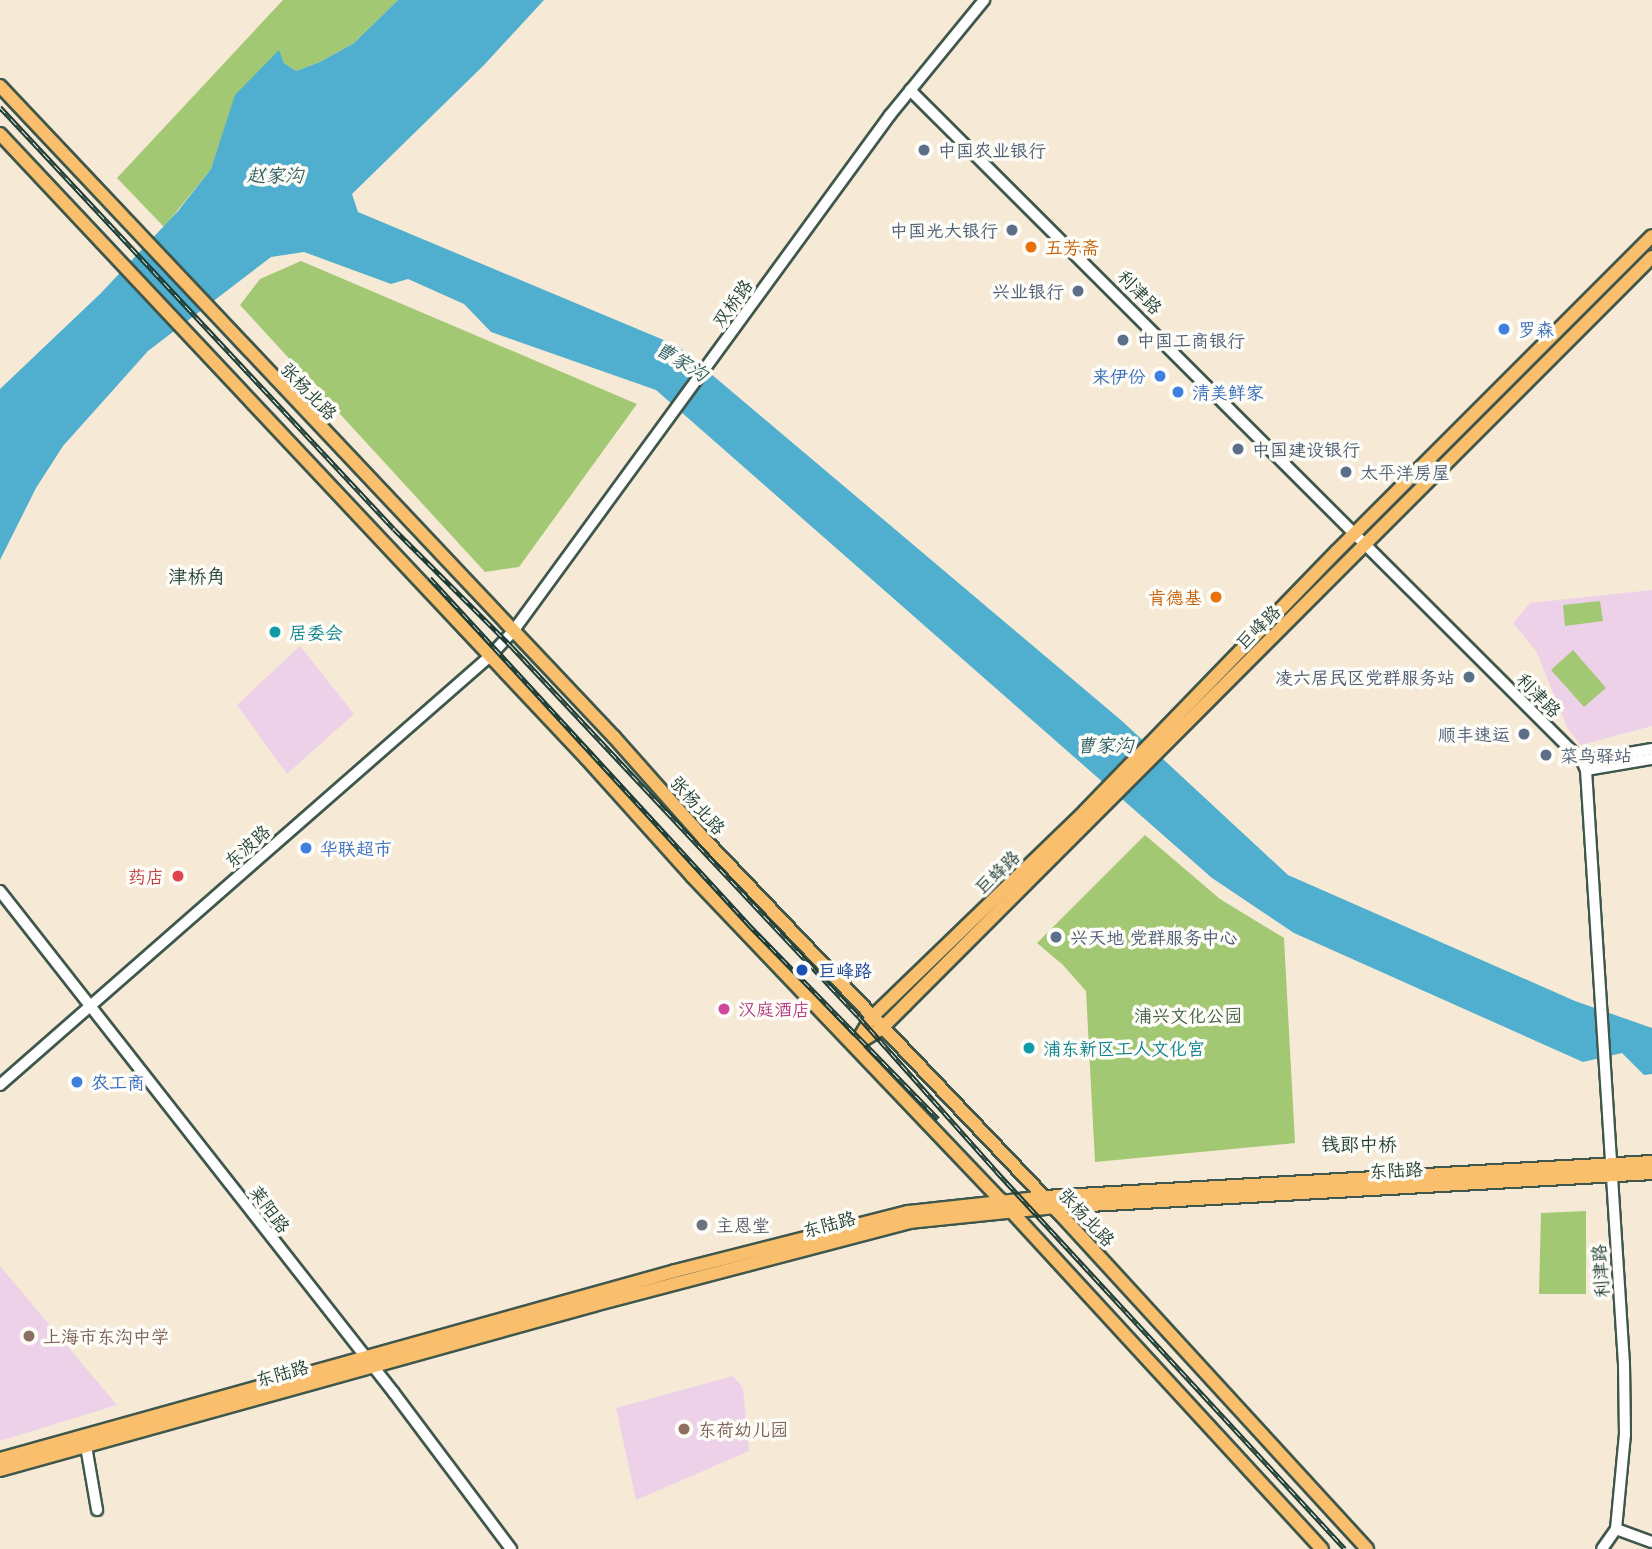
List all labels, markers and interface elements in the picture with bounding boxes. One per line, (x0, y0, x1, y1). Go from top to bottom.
place label: 中国农业银行 (938, 139, 1046, 161)
marker: 中国农业银行 (916, 142, 932, 158)
water label: 赵家沟 (247, 164, 303, 186)
place label: 中国光大银行 (890, 219, 998, 241)
marker: 中国光大银行 (1004, 222, 1020, 238)
place label: 五芳斋 (1045, 236, 1099, 258)
marker: 五芳斋 (1023, 239, 1039, 255)
street label: 利津路 (1113, 265, 1167, 319)
street label: 双桥路 (707, 275, 757, 331)
place label: 兴业银行 (992, 280, 1064, 302)
marker: 兴业银行 (1070, 283, 1086, 299)
place label: 罗森 (1518, 318, 1554, 340)
marker: 罗森 (1496, 321, 1512, 337)
place label: 中国工商银行 (1137, 329, 1245, 351)
marker: 中国工商银行 (1115, 332, 1131, 348)
water label: 曹家沟 (652, 336, 712, 386)
street label: 张杨北路 (276, 358, 342, 424)
place label: 来伊份 (1092, 365, 1146, 387)
marker: 来伊份 (1152, 368, 1168, 384)
place label: 清美鲜家 (1192, 381, 1264, 403)
marker: 清美鲜家 (1170, 384, 1186, 400)
place label: 中国建设银行 (1252, 438, 1360, 460)
marker: 中国建设银行 (1230, 441, 1246, 457)
place label: 太平洋房屋 (1360, 461, 1450, 483)
marker: 太平洋房屋 (1338, 464, 1354, 480)
district label: 津桥角 (169, 565, 225, 587)
place label: 肯德基 (1148, 586, 1202, 608)
marker: 肯德基 (1208, 589, 1224, 605)
street label: 巨峰路 (1231, 600, 1285, 654)
place label: 居委会 (289, 621, 343, 643)
marker: 居委会 (267, 624, 283, 640)
place label: 凌六居民区党群服务站 (1275, 666, 1455, 688)
street label: 利津路 (1512, 668, 1566, 722)
marker: 凌六居民区党群服务站 (1461, 669, 1477, 685)
place label: 顺丰速运 (1438, 723, 1510, 745)
marker: 顺丰速运 (1516, 726, 1532, 742)
water label: 曹家沟 (1077, 734, 1133, 756)
place label: 菜鸟驿站 (1560, 744, 1632, 766)
marker: 菜鸟驿站 (1538, 747, 1554, 763)
street label: 张杨北路 (666, 771, 730, 839)
street label: 东波路 (220, 820, 274, 872)
place label: 华联超市 (320, 837, 392, 859)
marker: 华联超市 (298, 840, 314, 856)
street label: 巨蜂路 (970, 845, 1024, 899)
place label: 药店 (128, 865, 164, 887)
marker: 药店 (170, 868, 186, 884)
place label: 兴天地 党群服务中心 (1070, 926, 1238, 948)
marker: 兴天地 党群服务中心 (1048, 929, 1064, 945)
place label: 巨峰路 (818, 959, 872, 981)
marker: 巨峰路 (792, 960, 812, 980)
place label: 汉庭酒店 (738, 998, 810, 1020)
marker: 汉庭酒店 (716, 1001, 732, 1017)
park label: 浦兴文化公园 (1134, 1004, 1242, 1026)
place label: 浦东新区工人文化宫 (1043, 1037, 1205, 1059)
marker: 浦东新区工人文化宫 (1021, 1040, 1037, 1056)
place label: 农工商 (91, 1071, 145, 1093)
marker: 农工商 (69, 1074, 85, 1090)
district label: 钱郎中桥 (1321, 1133, 1397, 1155)
street label: 东陆路 (1368, 1158, 1424, 1182)
street label: 莱阳路 (245, 1181, 295, 1237)
street label: 张杨北路 (1055, 1183, 1119, 1251)
street label: 东陆路 (800, 1207, 858, 1241)
place label: 主恩堂 (716, 1214, 770, 1236)
marker: 主恩堂 (694, 1217, 710, 1233)
street label: 利津路 (1587, 1243, 1613, 1299)
place label: 上海市东沟中学 (43, 1325, 169, 1347)
marker: 上海市东沟中学 (21, 1328, 37, 1344)
street label: 东陆路 (253, 1355, 311, 1391)
place label: 东荷幼儿园 (698, 1418, 788, 1440)
marker: 东荷幼儿园 (676, 1421, 692, 1437)

